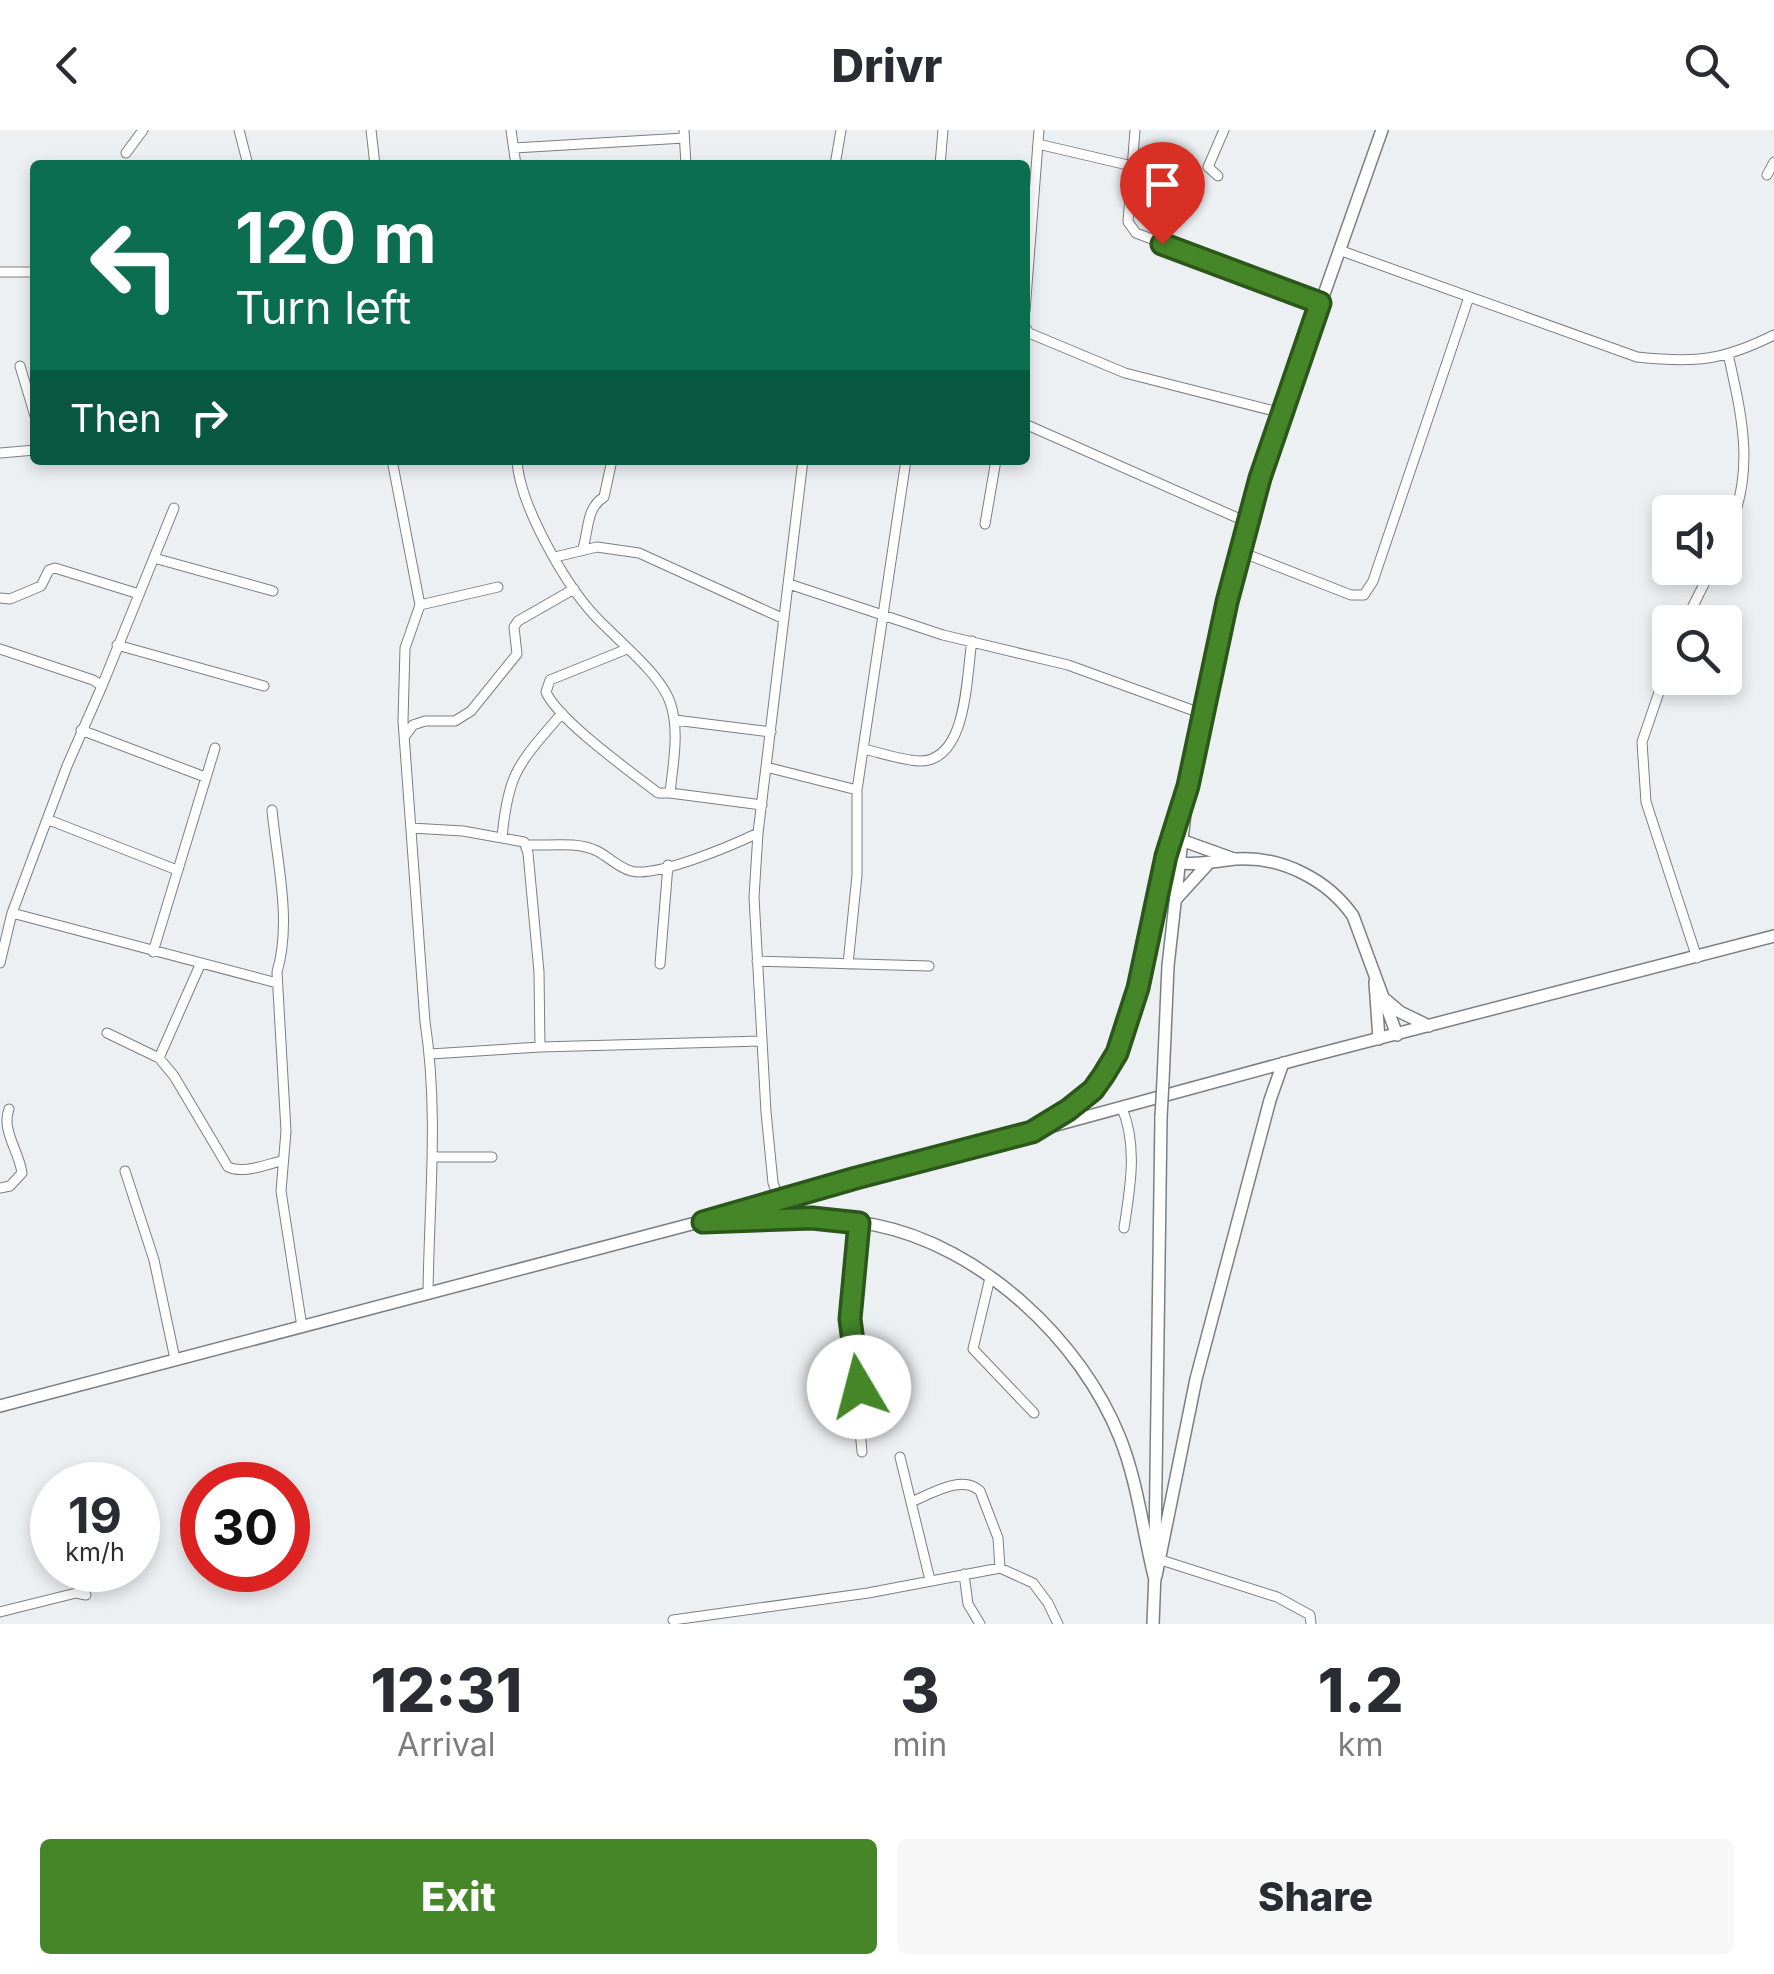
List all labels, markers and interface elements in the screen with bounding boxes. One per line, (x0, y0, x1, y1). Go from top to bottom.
icon: back (40, 38, 95, 93)
text: Drivr (832, 38, 942, 93)
icon: search (1679, 38, 1734, 93)
pin (1120, 142, 1205, 245)
icon: arrive (1135, 157, 1190, 212)
text: 120 m (235, 195, 437, 280)
icon: left (70, 200, 200, 330)
text: Turn left (235, 280, 411, 335)
icon: right (182, 390, 237, 445)
text: Then (70, 395, 162, 441)
map controls (1652, 495, 1742, 695)
button: sound (1652, 495, 1742, 585)
button: search (1652, 605, 1742, 695)
position arrow (807, 1335, 911, 1439)
speed limit sign: 30 (180, 1462, 310, 1592)
text: 19 (68, 1485, 122, 1545)
text: km/h (65, 1537, 125, 1567)
text: 12:31 (370, 1654, 522, 1726)
text: 3 (900, 1654, 940, 1726)
text: 1.2 (1318, 1654, 1404, 1726)
text: Arrival (397, 1725, 496, 1764)
text: min (893, 1725, 947, 1764)
text: km (1338, 1725, 1383, 1764)
button: Exit (40, 1839, 877, 1954)
button: Share (897, 1839, 1734, 1954)

